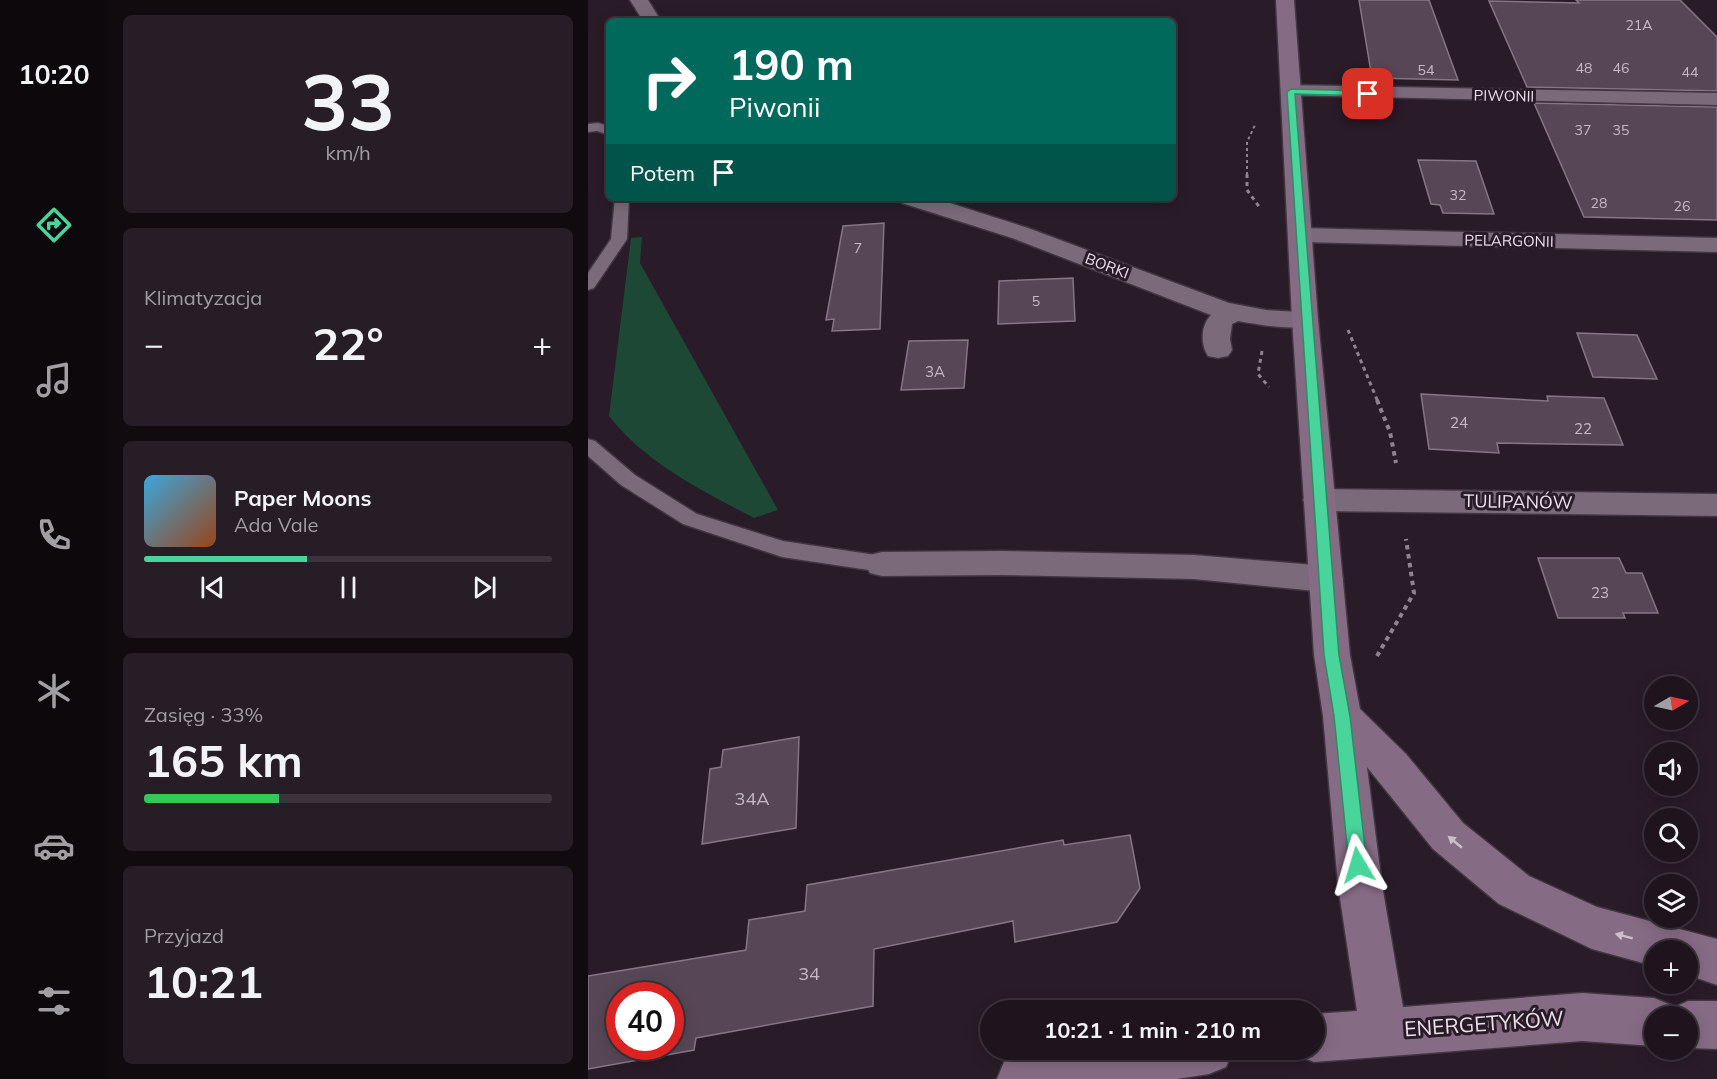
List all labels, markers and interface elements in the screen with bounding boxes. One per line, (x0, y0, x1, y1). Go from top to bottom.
house number: 21A (1625, 16, 1653, 34)
text: 190 m (729, 38, 854, 91)
icon: right (630, 42, 708, 120)
text: 33 (301, 52, 395, 150)
text: 10:20 (18, 57, 90, 91)
house number: 48 (1576, 59, 1592, 77)
house number: 46 (1613, 59, 1629, 77)
house number: 54 (1418, 61, 1435, 79)
house number: 44 (1682, 63, 1699, 81)
pin (1342, 68, 1393, 119)
icon: arrive (1351, 77, 1384, 110)
street label: PIWONII (1474, 85, 1534, 106)
text: Piwonii (729, 90, 820, 124)
house number: 37 (1575, 121, 1591, 139)
house number: 35 (1613, 121, 1629, 139)
text: km/h (325, 140, 371, 165)
icon: arrive (707, 156, 740, 189)
text: Potem (630, 159, 695, 187)
house number: 32 (1450, 186, 1466, 204)
house number: 28 (1591, 194, 1607, 212)
house number: 26 (1674, 197, 1690, 215)
icon: directions (33, 204, 75, 246)
street label: PELARGONII (1464, 230, 1554, 251)
house number: 7 (854, 239, 862, 257)
street label: BORKI (1083, 249, 1132, 283)
text: Klimatyzacja (144, 285, 262, 310)
house number: 5 (1032, 292, 1040, 310)
text: 22° (312, 315, 384, 371)
text: − (144, 323, 164, 364)
text: + (532, 323, 552, 364)
icon: music (33, 359, 75, 401)
house number: 3A (925, 362, 945, 381)
house number: 24 (1450, 413, 1468, 432)
house number: 22 (1574, 419, 1592, 438)
text: Paper Moons (234, 484, 372, 512)
street label: TULIPANÓW (1463, 489, 1573, 514)
text: Ada Vale (234, 512, 318, 537)
icon: phone (33, 514, 75, 556)
icon: previous (196, 571, 229, 604)
icon: pause (332, 571, 365, 604)
icon: next (468, 571, 501, 604)
house number: 23 (1591, 583, 1609, 602)
icon: climate (33, 670, 75, 712)
north arrow (1644, 676, 1698, 730)
map controls (1644, 676, 1698, 1060)
text: Zasięg · 33% (144, 702, 263, 727)
text: 165 km (144, 732, 303, 788)
button: sound (1644, 742, 1698, 796)
house number: 34A (735, 787, 769, 810)
button: search (1644, 808, 1698, 862)
icon: car (33, 825, 75, 867)
position arrow (1326, 833, 1390, 897)
one-way arrow (1448, 836, 1463, 849)
button: layers (1644, 874, 1698, 928)
text: Przyjazd (144, 923, 224, 948)
one-way arrow (1615, 930, 1633, 940)
button: + (1644, 940, 1698, 994)
text: 10:21 (144, 953, 263, 1009)
house number: 34 (798, 962, 820, 985)
icon: filters (33, 980, 75, 1022)
speed limit sign: 40 (606, 982, 684, 1060)
street label: ENERGETYKÓW (1403, 1004, 1565, 1042)
button: − (1644, 1006, 1698, 1060)
text: 10:21 · 1 min · 210 m (1044, 1016, 1261, 1044)

